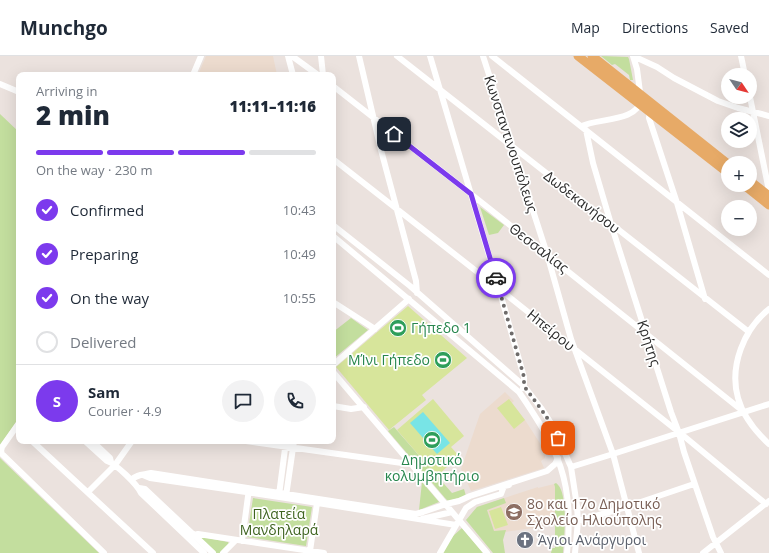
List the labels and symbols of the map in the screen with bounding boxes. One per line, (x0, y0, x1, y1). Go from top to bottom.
north arrow (721, 68, 757, 104)
street label: Κωνσταντινουπόλεως (480, 73, 543, 215)
pin (377, 117, 411, 151)
street label: Δωδεκανήσου (540, 166, 624, 237)
street label: Θεσσαλίας (506, 218, 573, 277)
courier (476, 258, 516, 298)
street label: Ηπείρου (523, 305, 579, 355)
street label: Κρήτης (633, 317, 666, 369)
sports icon: Γήπεδο 1 (388, 318, 408, 338)
place label: Γήπεδο 1 (411, 318, 471, 337)
place label: ΜΊνι Γήπεδο (348, 350, 430, 369)
sports icon: ΜΊνι Γήπεδο (433, 350, 453, 370)
pin (541, 421, 575, 455)
sports icon: Δημοτικό κολυμβητήριο (422, 430, 442, 450)
place label: Δημοτικό κολυμβητήριο (385, 450, 479, 485)
place label: 8ο και 17ο Δημοτικό Σχολείο Ηλιούπολης (527, 494, 662, 529)
school or university icon: 8ο και 17ο Δημοτικό Σχολείο Ηλιούπολης (504, 502, 524, 522)
park label: Πλατεία Μανδηλαρά (240, 504, 319, 539)
church icon: Άγιοι Ανάργυροι (515, 530, 535, 550)
place label: Άγιοι Ανάργυροι (538, 530, 646, 549)

